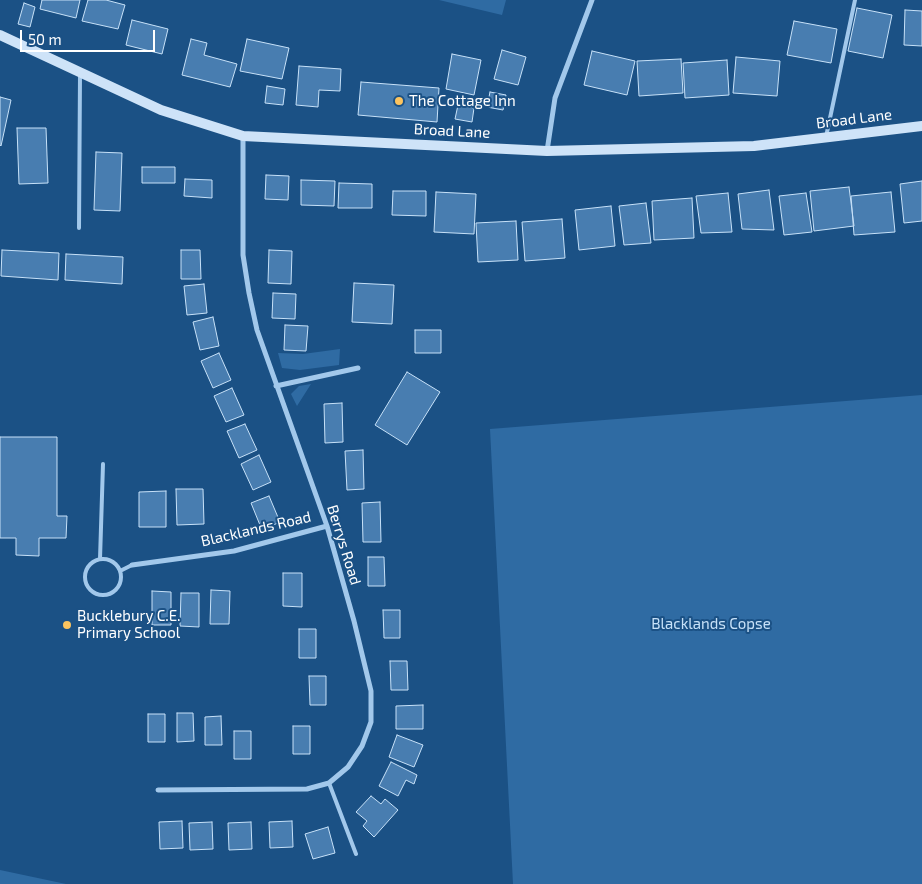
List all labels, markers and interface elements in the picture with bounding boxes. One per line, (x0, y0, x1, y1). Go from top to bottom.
scale bar (22, 20, 158, 52)
text: 50 m (28, 30, 62, 48)
place label: The Cottage Inn (409, 92, 516, 110)
marker: The Cottage Inn (393, 95, 405, 107)
street label: Broad Lane (815, 105, 893, 133)
street label: Broad Lane (413, 120, 491, 142)
street label: Berrys Road (323, 503, 365, 587)
street label: Blacklands Road (199, 508, 313, 550)
place label: Bucklebury C.E. Primary School (77, 607, 181, 642)
park label: Blacklands Copse (651, 615, 771, 633)
marker: Bucklebury C.E. Primary School (61, 619, 73, 631)

